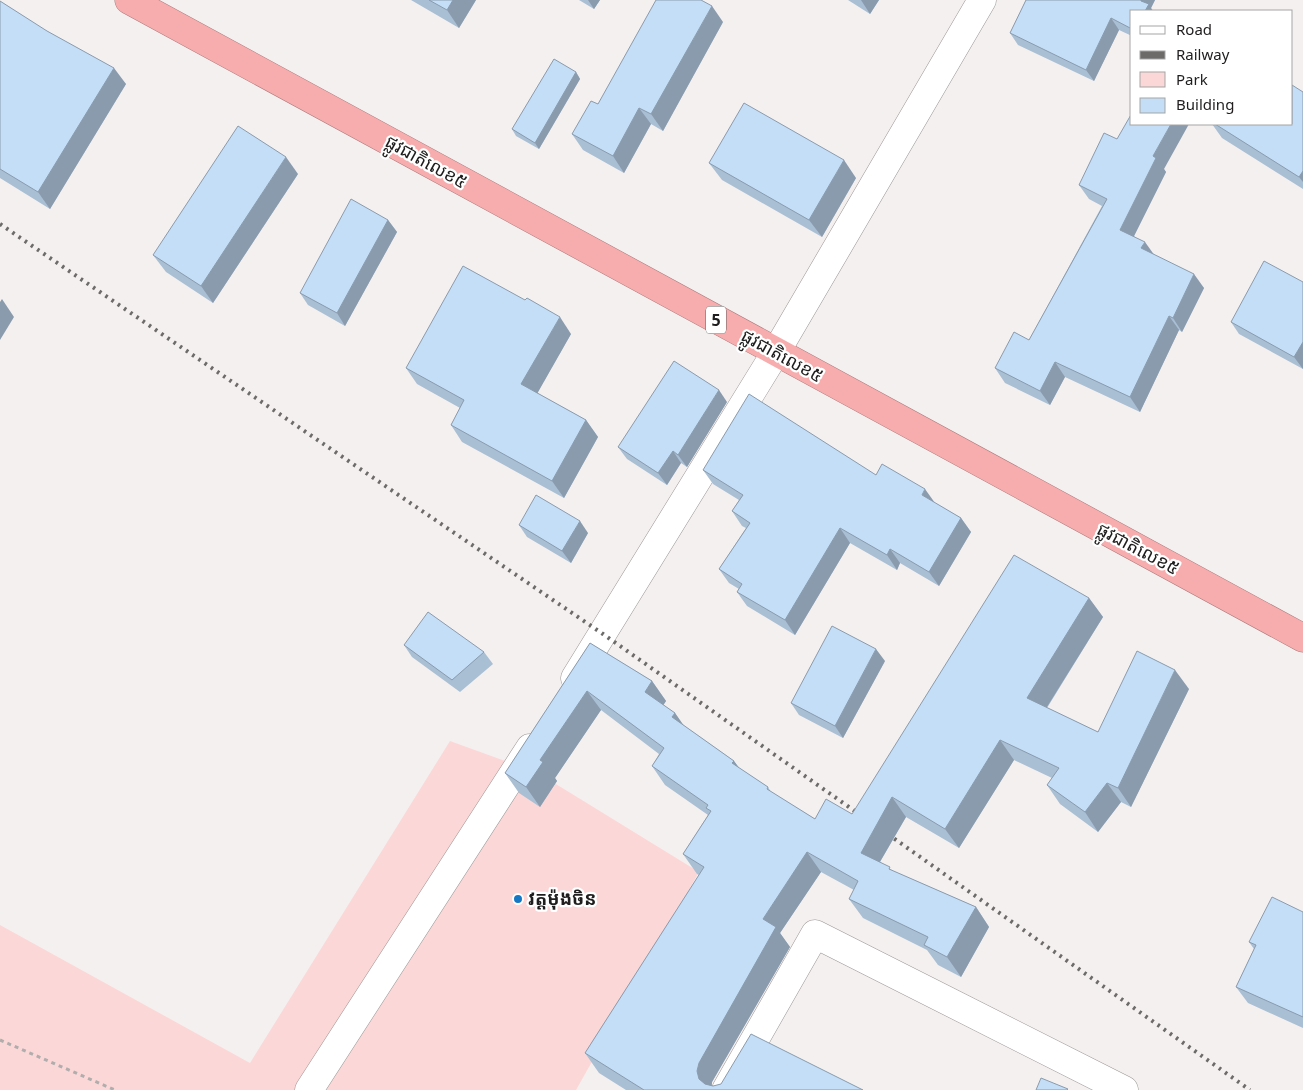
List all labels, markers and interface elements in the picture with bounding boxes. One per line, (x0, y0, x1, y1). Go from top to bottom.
legend (1130, 10, 1293, 125)
text: Road (1176, 19, 1212, 39)
text: Railway (1176, 44, 1230, 64)
text: Park (1176, 69, 1208, 89)
text: Building (1176, 94, 1234, 114)
street label: ផ្លូវជាតិលេខ៥ (379, 129, 472, 198)
road number: 5 (706, 306, 726, 334)
street label: ផ្លូវជាតិលេខ៥ (735, 323, 828, 392)
street label: ផ្លូវជាតិលេខ៥ (1091, 516, 1184, 585)
place label: វត្តម៉ុងចិន (528, 886, 596, 910)
marker: វត្តម៉ុងចិន (512, 893, 524, 905)

